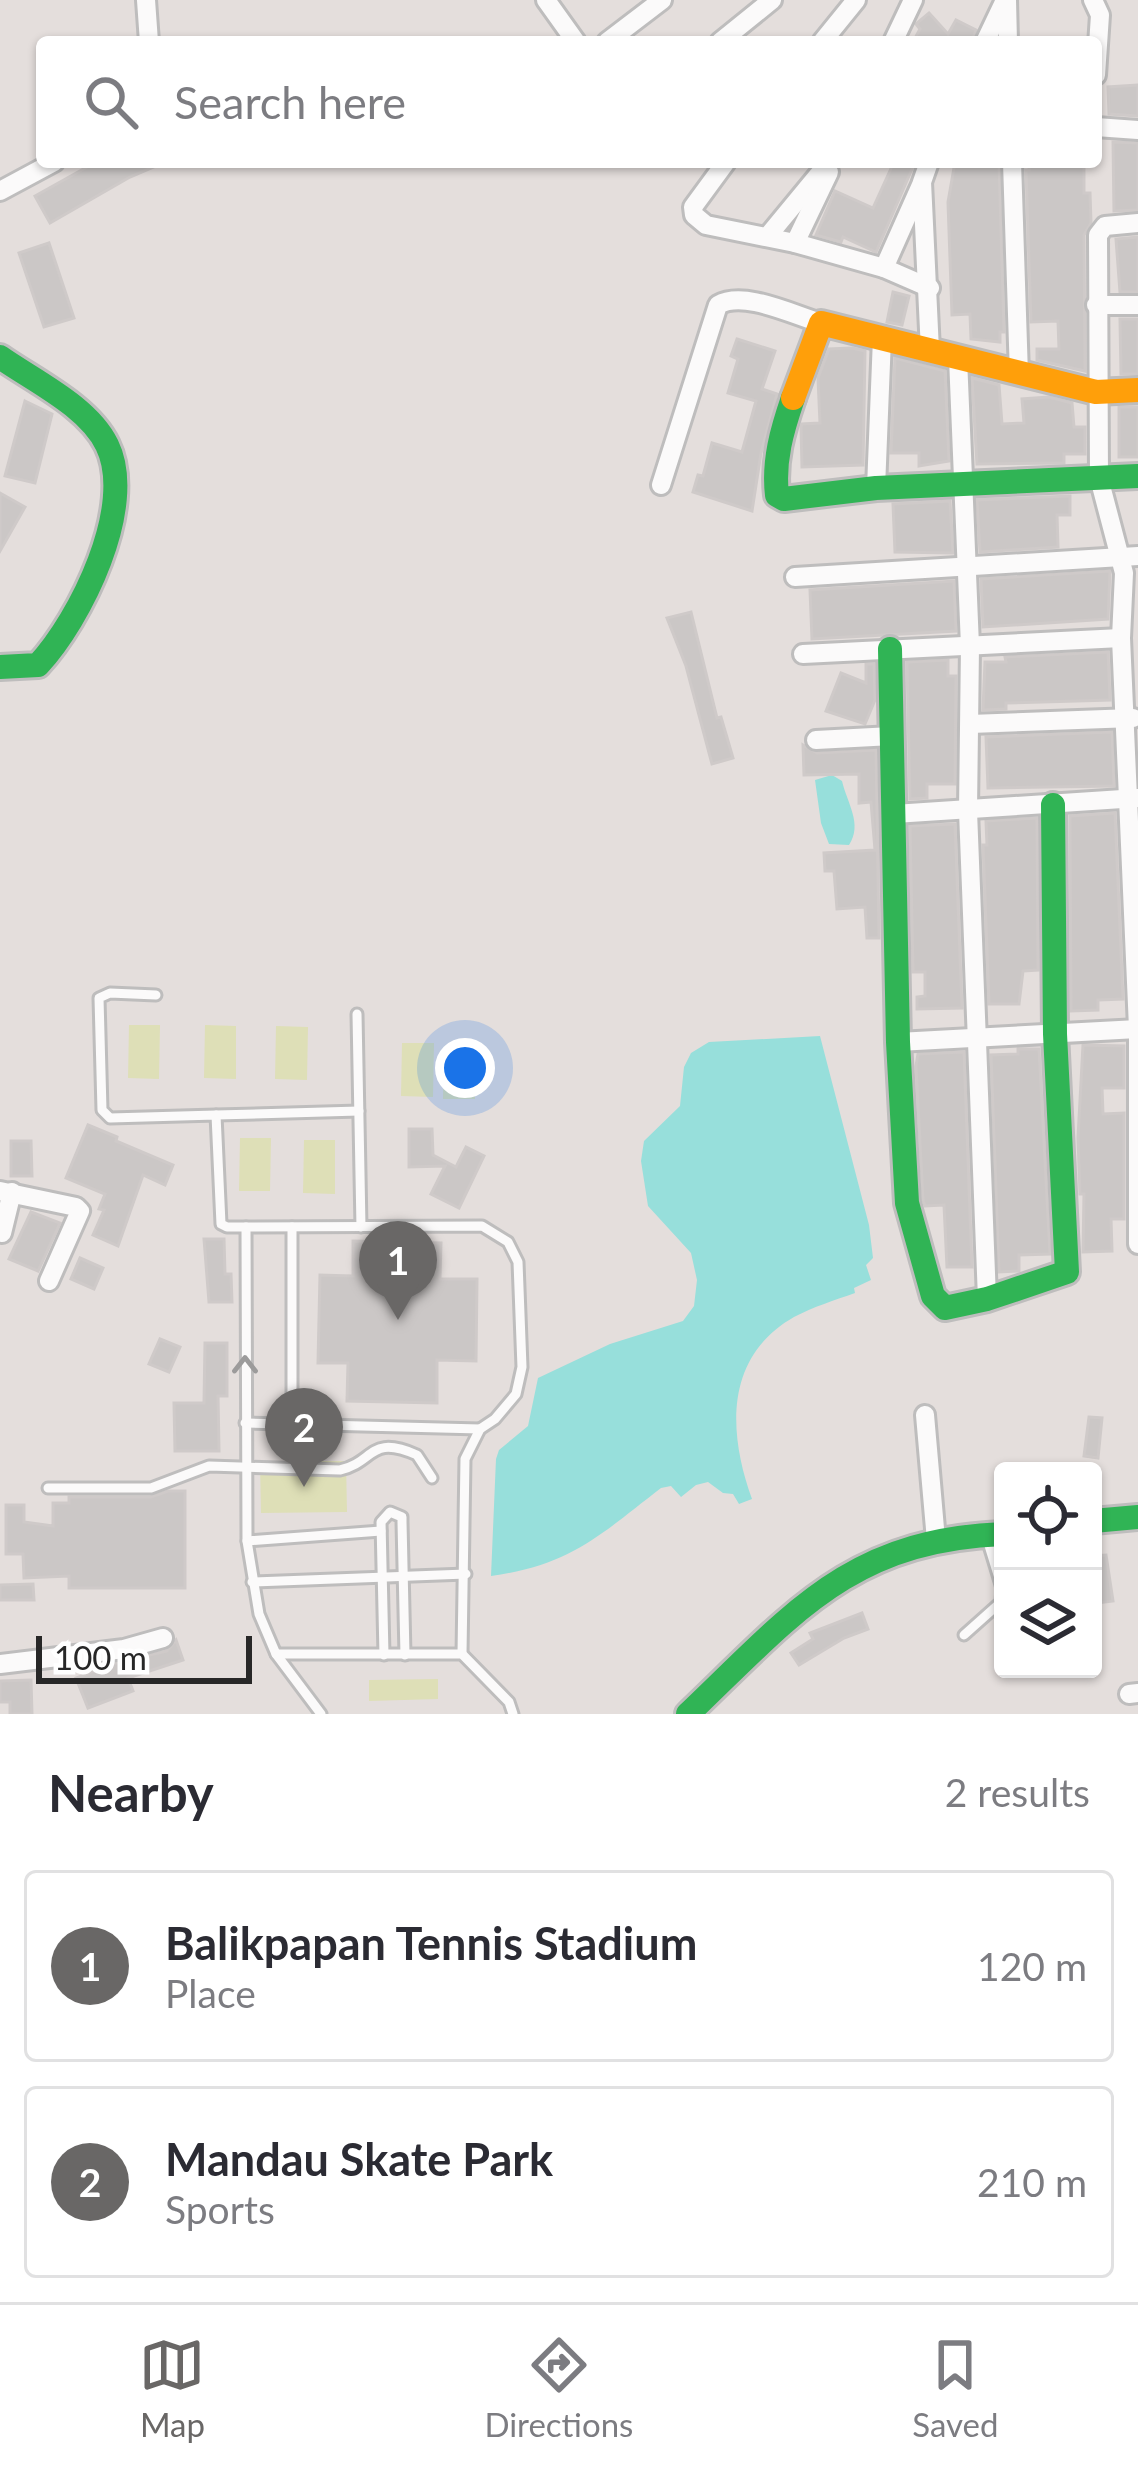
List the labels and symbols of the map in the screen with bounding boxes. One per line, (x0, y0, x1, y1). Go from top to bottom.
your location (435, 1038, 495, 1098)
pin: 1 (359, 1221, 437, 1320)
one-way arrow (232, 1355, 258, 1374)
pin: 2 (265, 1388, 343, 1487)
scale bar (36, 1630, 252, 1683)

